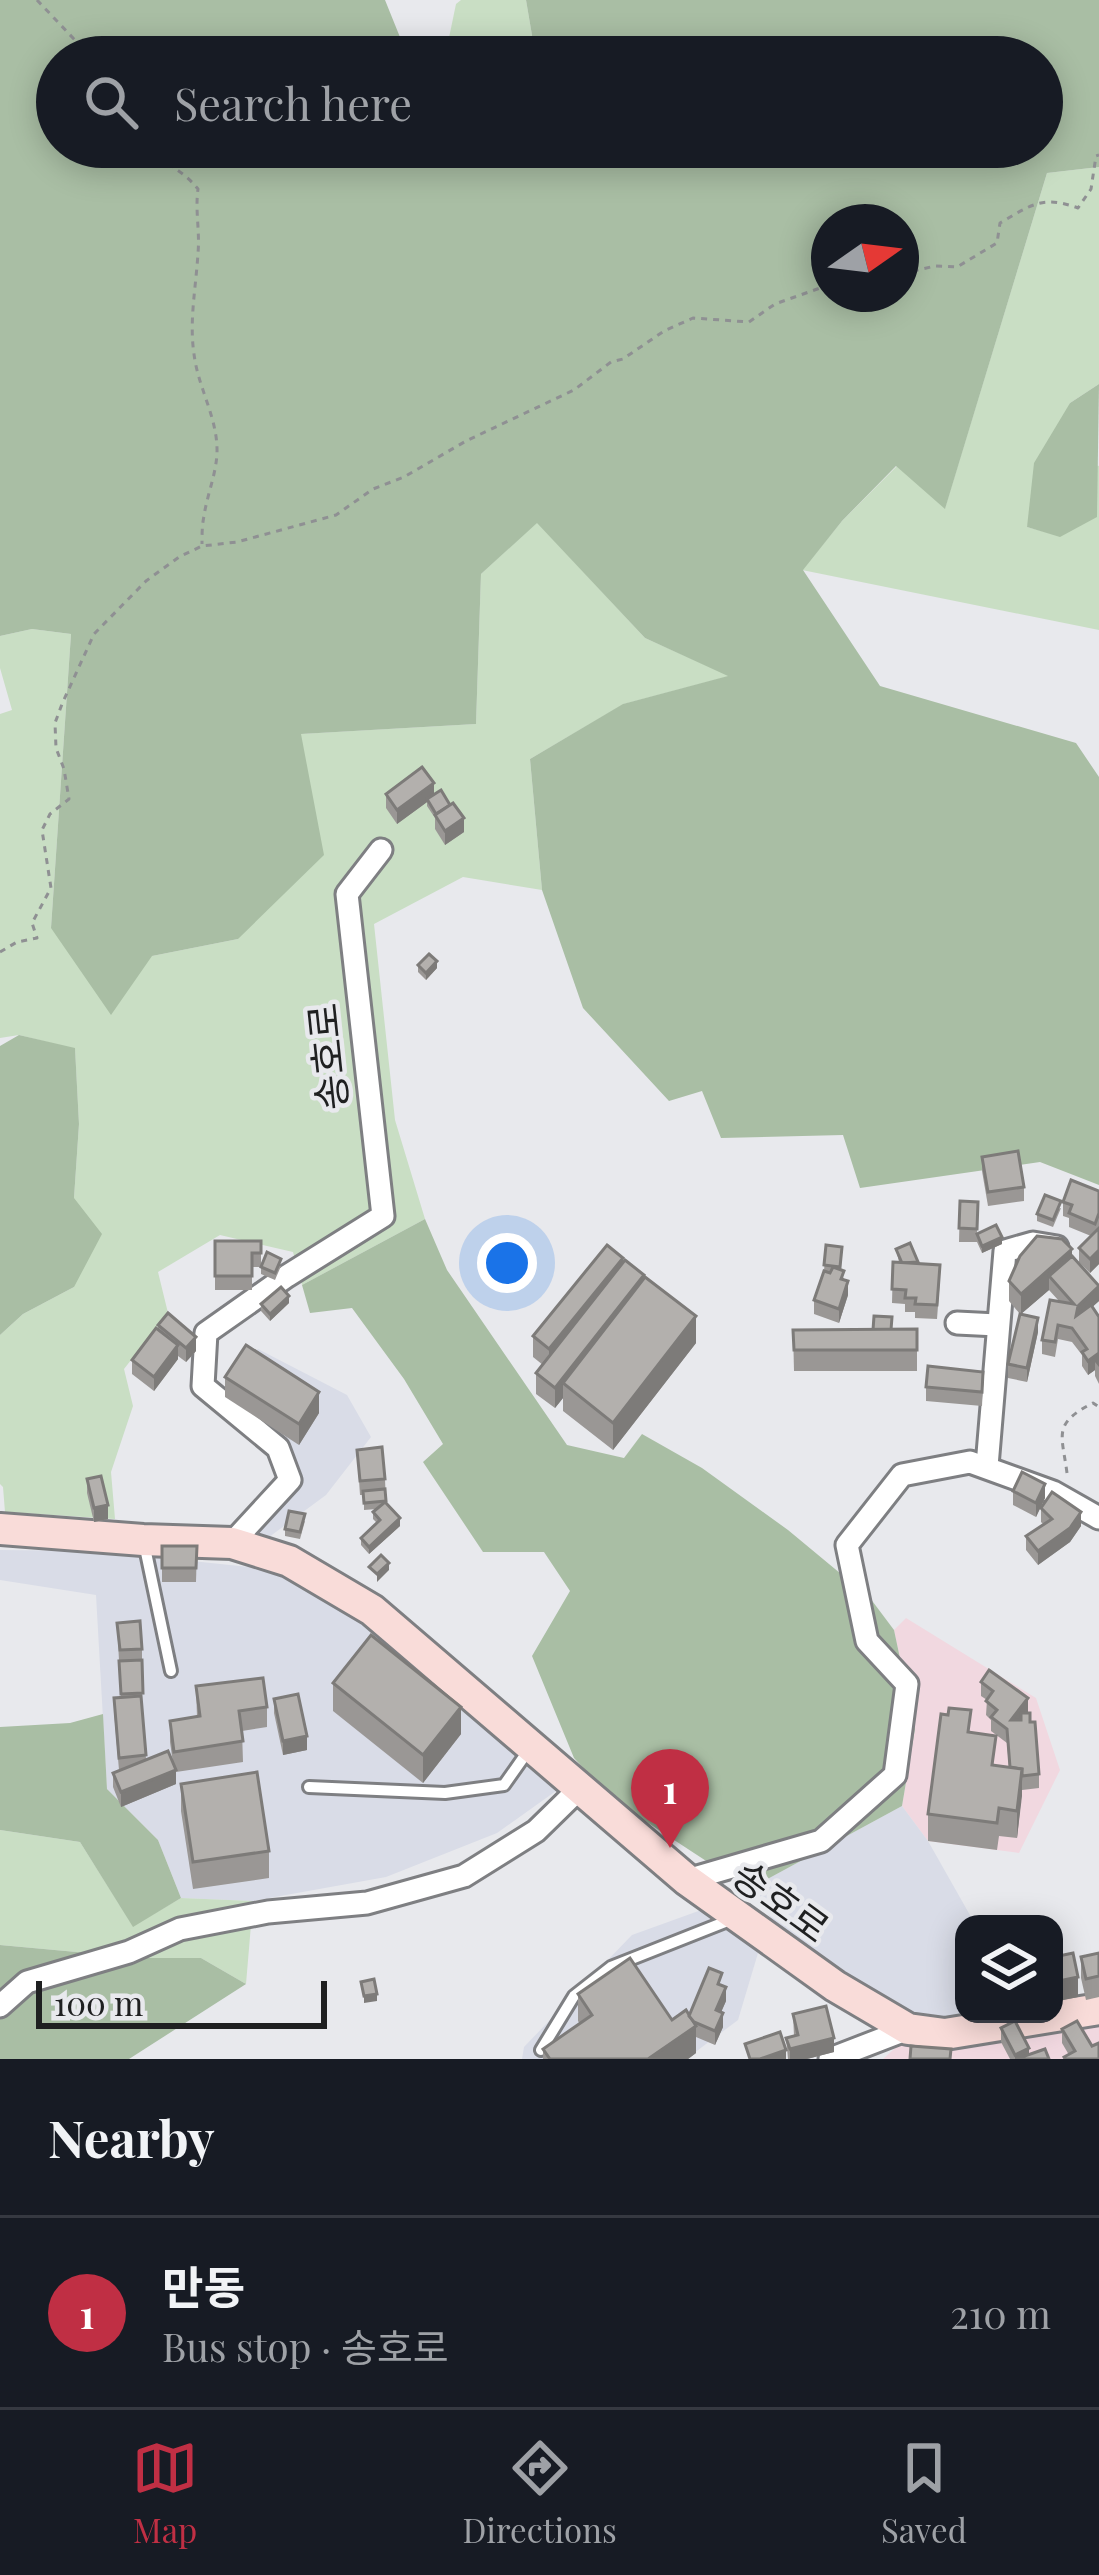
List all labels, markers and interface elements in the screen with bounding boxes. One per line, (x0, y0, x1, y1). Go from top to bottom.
search box (36, 36, 1063, 168)
icon: search (78, 69, 144, 135)
text: Search here (174, 72, 412, 132)
north arrow (811, 204, 919, 312)
street label: 송호로 (295, 1001, 357, 1113)
your location (477, 1233, 537, 1293)
pin: 1 (631, 1749, 709, 1848)
street label: 송호로 (723, 1847, 841, 1953)
map controls (955, 1915, 1063, 2023)
button: layers (955, 1915, 1063, 2023)
scale bar (36, 1975, 327, 2028)
text: 100 m (54, 1980, 143, 2024)
text: Nearby (48, 2103, 214, 2171)
text: 만동 (162, 2255, 245, 2315)
text: 1 (80, 2287, 94, 2339)
text: 210 m (950, 2287, 1051, 2339)
text: Bus stop · 송호로 (162, 2320, 449, 2372)
tab: Map (132, 2435, 198, 2551)
tab: Directions (462, 2435, 617, 2551)
tab: Saved (881, 2435, 967, 2551)

